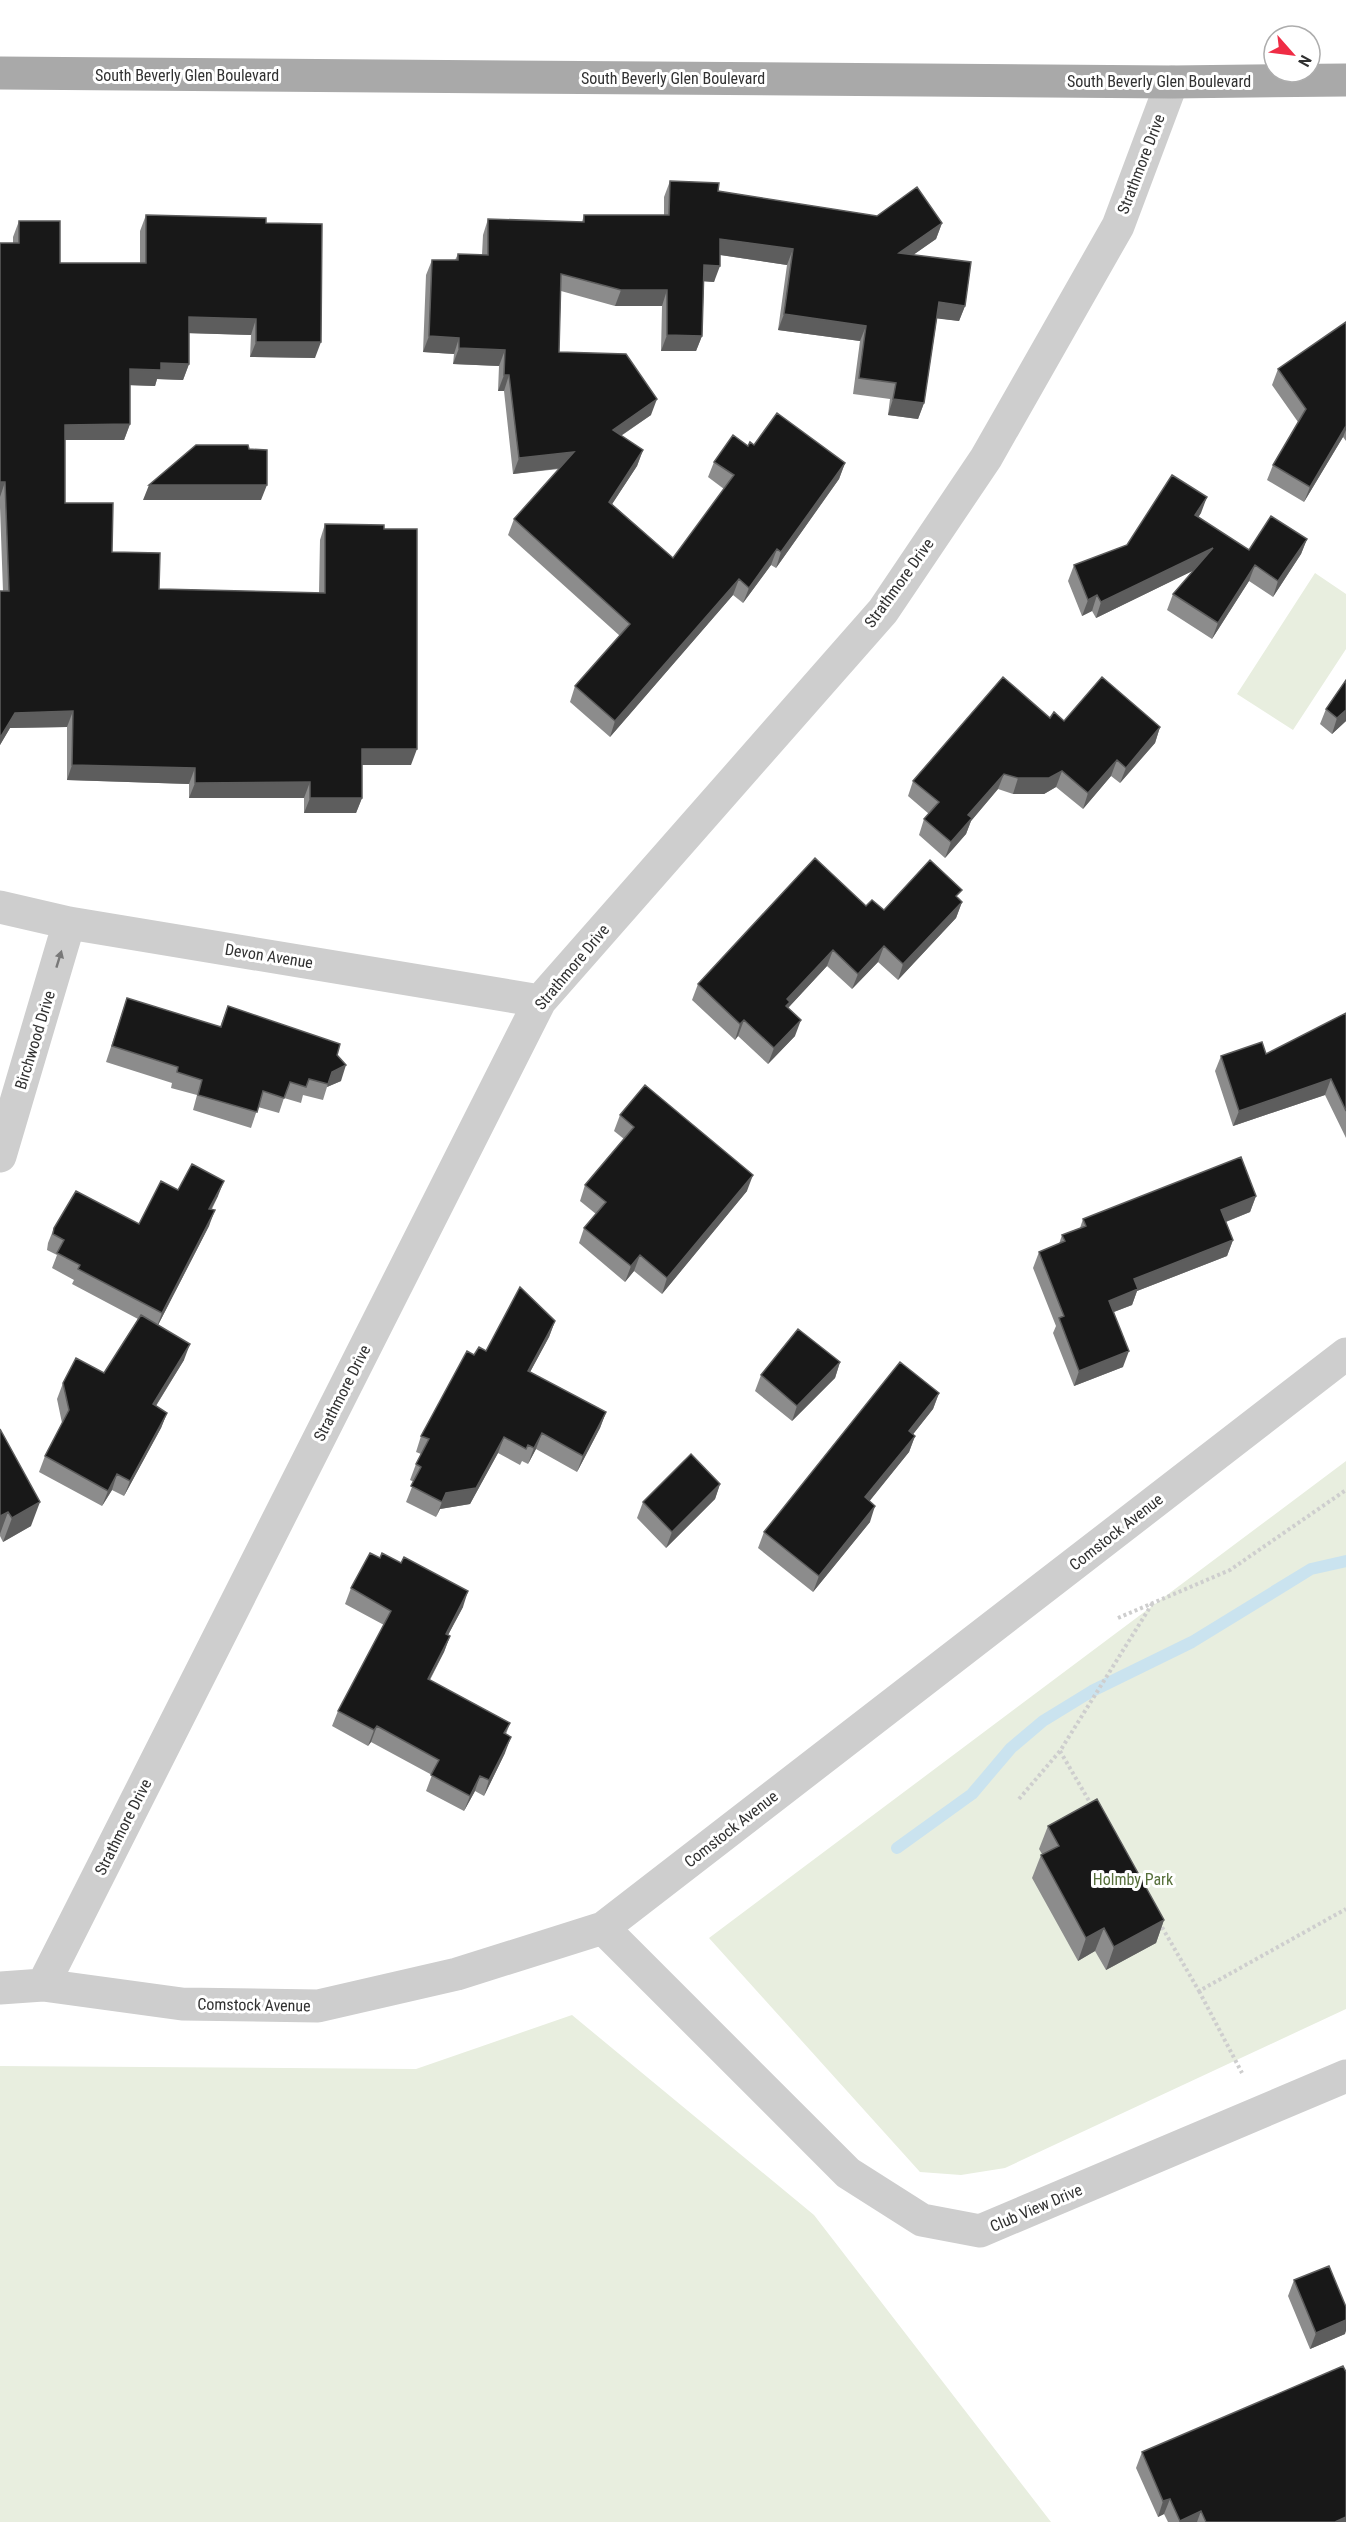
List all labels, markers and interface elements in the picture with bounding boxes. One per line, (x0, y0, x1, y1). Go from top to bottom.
north arrow (1262, 24, 1322, 84)
text: N (1294, 52, 1315, 70)
street label: South Beverly Glen Boulevard (95, 66, 279, 85)
street label: South Beverly Glen Boulevard (581, 69, 765, 88)
street label: South Beverly Glen Boulevard (1067, 72, 1251, 91)
street label: Strathmore Drive (1113, 111, 1169, 217)
street label: Strathmore Drive (860, 535, 938, 631)
street label: Strathmore Drive (531, 920, 613, 1014)
street label: Devon Avenue (224, 940, 314, 972)
one-way arrow (55, 950, 64, 968)
street label: Birchwood Drive (11, 988, 59, 1092)
street label: Strathmore Drive (310, 1342, 374, 1444)
street label: Comstock Avenue (1065, 1490, 1167, 1574)
street label: Strathmore Drive (91, 1776, 155, 1878)
street label: Comstock Avenue (680, 1787, 782, 1871)
park label: Holmby Park (1093, 1870, 1174, 1889)
street label: Comstock Avenue (197, 1995, 311, 2015)
street label: Club View Drive (987, 2180, 1085, 2236)

